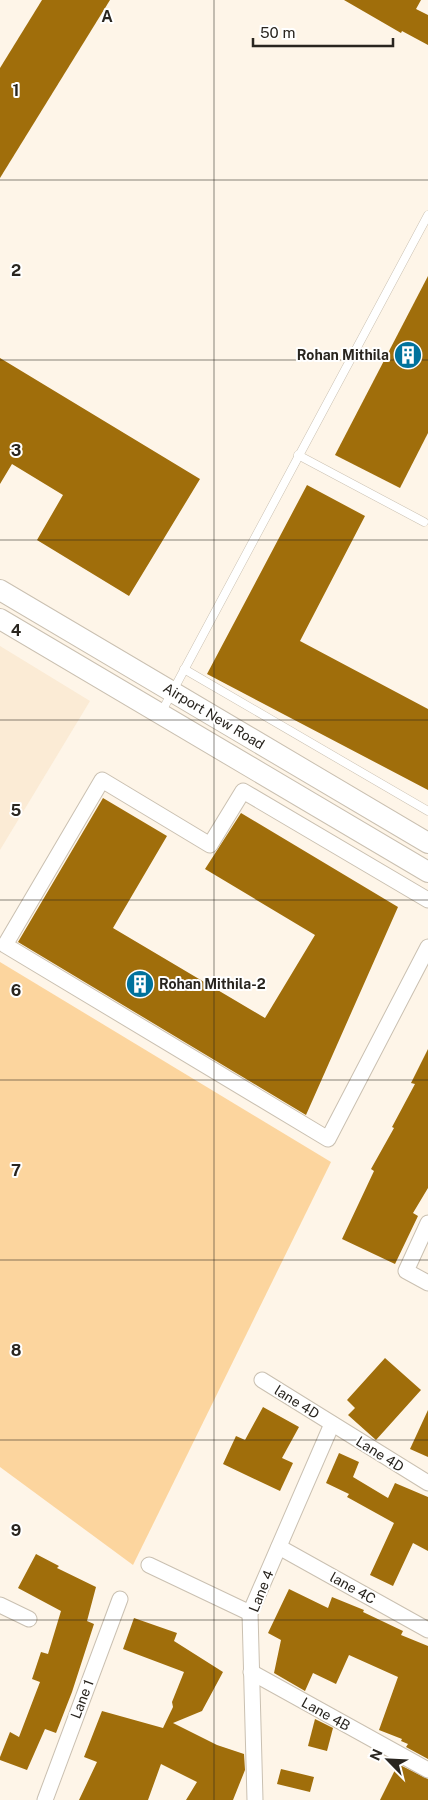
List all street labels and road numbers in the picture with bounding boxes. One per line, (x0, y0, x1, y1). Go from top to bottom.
street label: Airport New Road (161, 680, 267, 752)
street label: lane 4D (272, 1382, 322, 1422)
street label: Lane 4D (353, 1433, 407, 1475)
street label: Lane 4 (245, 1568, 277, 1614)
street label: lane 4C (327, 1569, 379, 1607)
street label: Lane 1 (67, 1677, 97, 1721)
street label: Lane 4B (299, 1694, 353, 1734)

